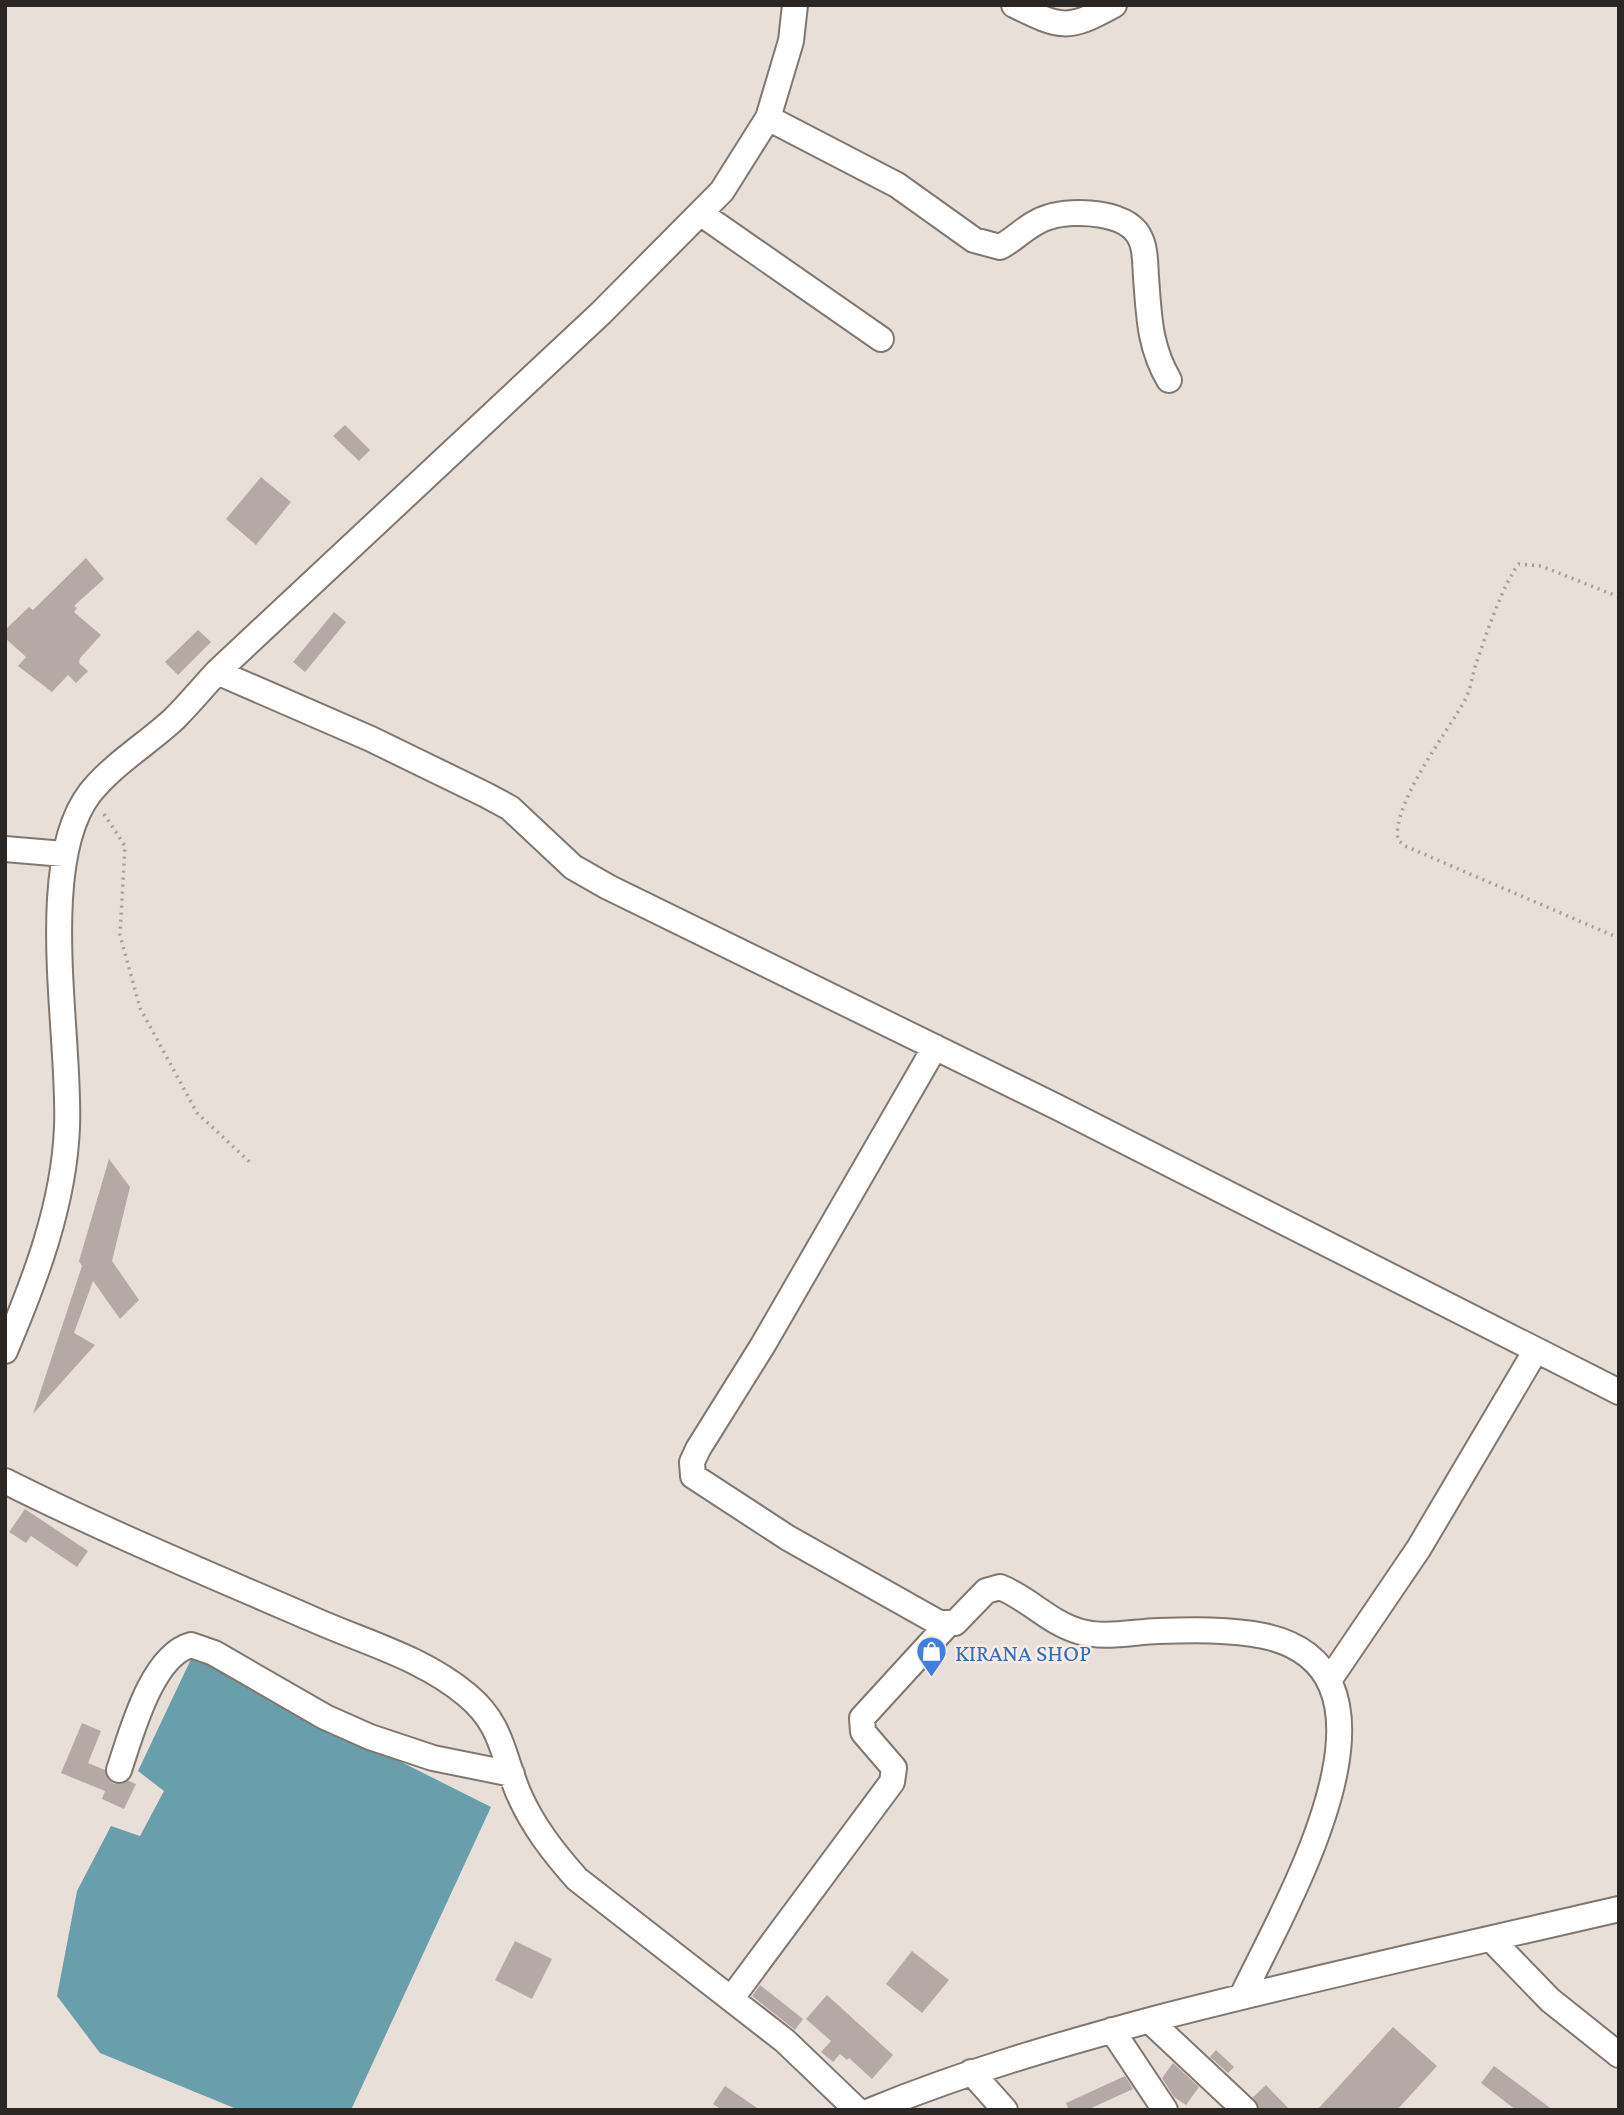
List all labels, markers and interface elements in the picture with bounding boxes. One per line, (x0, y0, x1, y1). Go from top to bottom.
shop icon: KIRANA SHOP (915, 1635, 949, 1679)
place label: KIRANA SHOP (955, 1639, 1091, 1666)

